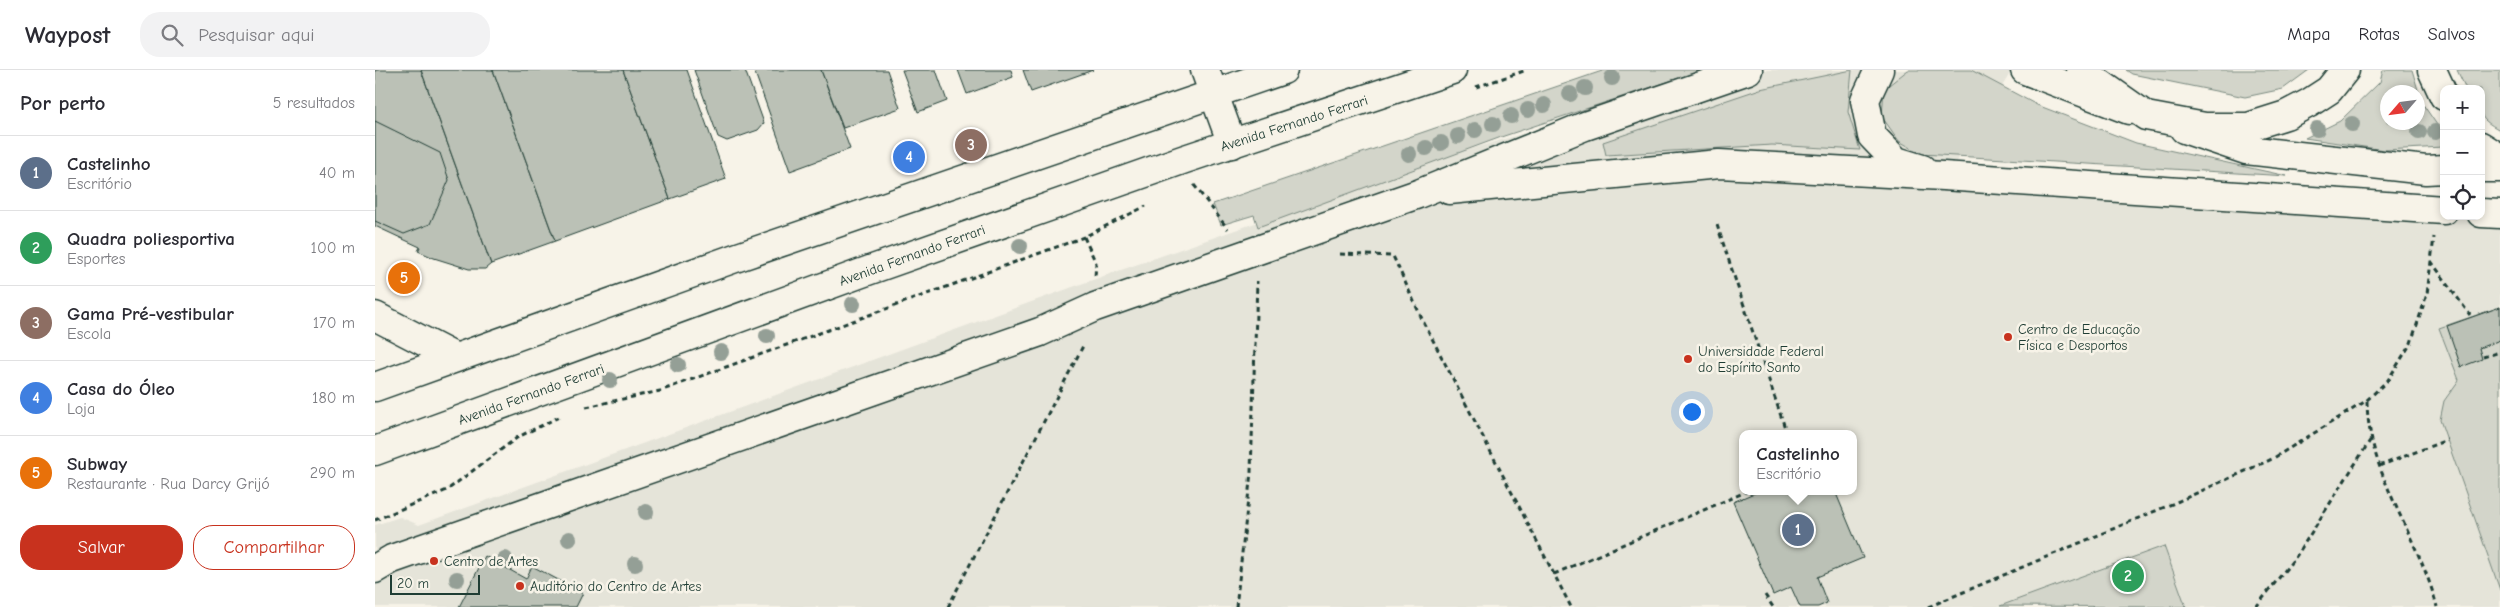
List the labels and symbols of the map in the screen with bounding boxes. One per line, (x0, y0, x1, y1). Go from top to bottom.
north arrow (2380, 85, 2425, 130)
street label: Avenida Fernando Ferrari (1218, 92, 1370, 155)
pin: 3 (955, 126, 987, 164)
pin: 4 (893, 138, 925, 176)
street label: Avenida Fernando Ferrari (837, 221, 988, 290)
pin: 5 (388, 259, 420, 297)
place label: Centro de Educação Física e Desportos (2018, 321, 2140, 354)
marker: Centro de Educação Física e Desportos (2002, 331, 2014, 343)
place label: Universidade Federal do Espírito Santo (1698, 343, 1824, 376)
marker: Universidade Federal do Espírito Santo (1682, 353, 1694, 365)
street label: Avenida Fernando Ferrari (456, 360, 607, 429)
your location (1679, 399, 1705, 425)
pin: 1 (1782, 511, 1814, 549)
place label: Centro de Artes (444, 553, 538, 570)
marker: Centro de Artes (428, 555, 440, 567)
pin: 2 (2112, 557, 2144, 595)
scale bar (390, 572, 480, 595)
place label: Auditório do Centro de Artes (530, 578, 701, 595)
marker: Auditório do Centro de Artes (514, 580, 526, 592)

